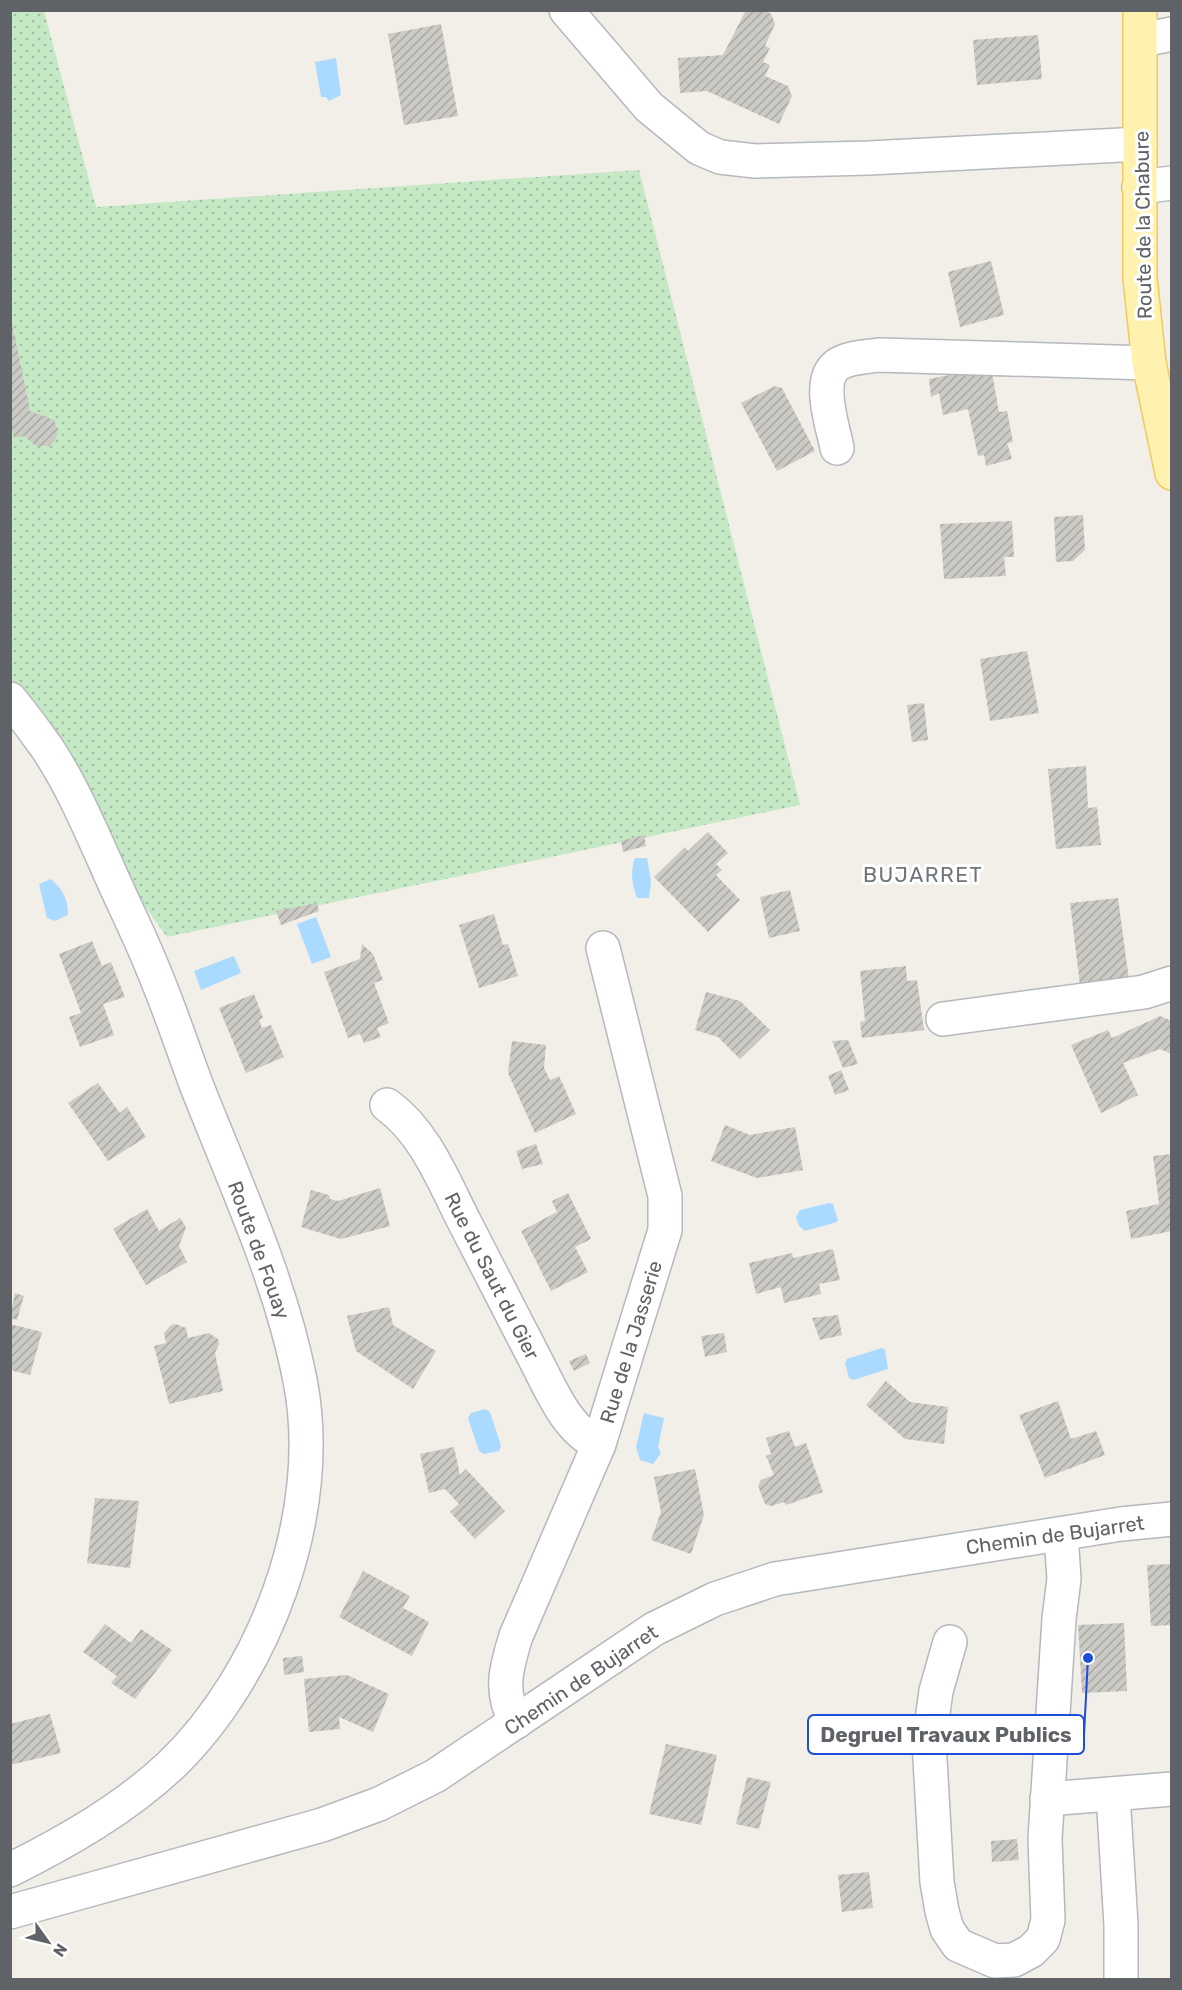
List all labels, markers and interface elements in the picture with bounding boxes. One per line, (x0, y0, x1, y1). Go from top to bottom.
street label: Route de la Chabure (1129, 131, 1157, 319)
district label: BUJARRET (863, 862, 983, 887)
street label: Route de Fouay (223, 1178, 295, 1322)
street label: Rue du Saut du Gier (439, 1188, 545, 1364)
street label: Rue de la Jasserie (595, 1258, 667, 1426)
street label: Chemin de Bujarret (964, 1511, 1146, 1559)
street label: Chemin de Bujarret (500, 1620, 662, 1740)
callout: Degruel Travaux Publics (808, 1715, 1084, 1754)
text: Degruel Travaux Publics (820, 1722, 1072, 1747)
north arrow (18, 1912, 78, 1972)
text: N (49, 1940, 71, 1960)

